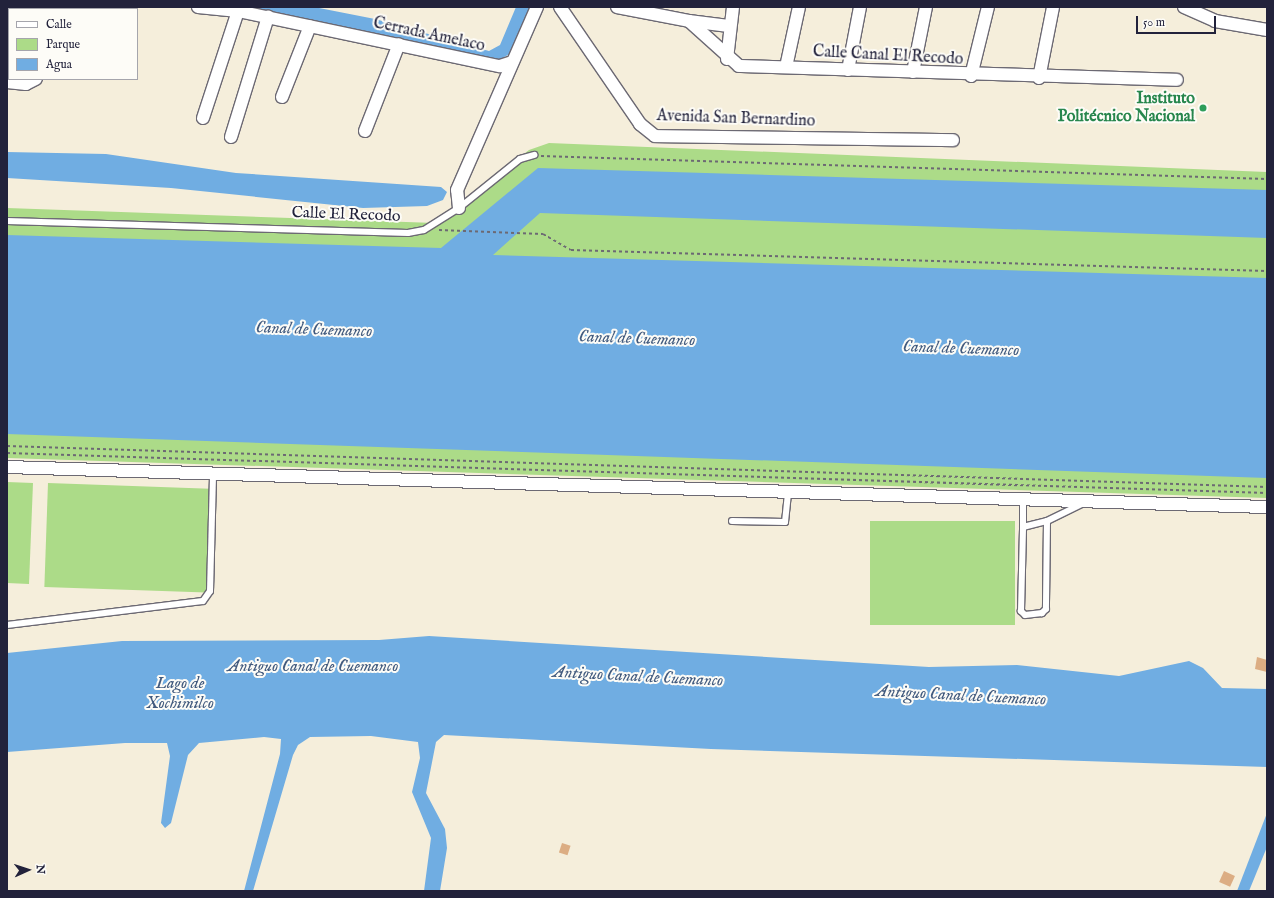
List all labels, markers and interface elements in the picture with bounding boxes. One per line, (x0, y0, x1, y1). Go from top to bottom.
legend (8, 8, 138, 80)
scale bar (1138, 8, 1218, 34)
street label: Cerrada Amelaco (371, 14, 487, 56)
text: 50 m (1143, 15, 1165, 30)
text: Calle (46, 17, 72, 32)
text: Parque (46, 37, 80, 52)
street label: Calle Canal El Recodo (812, 42, 964, 70)
text: Agua (46, 57, 72, 72)
place label: Instituto Politécnico Nacional (1058, 89, 1195, 127)
marker: Instituto Politécnico Nacional (1198, 103, 1208, 113)
street label: Avenida San Bernardino (656, 107, 816, 131)
street label: Calle El Recodo (291, 204, 401, 226)
water label: Canal de Cuemanco (255, 318, 373, 342)
water label: Canal de Cuemanco (578, 327, 696, 351)
water label: Canal de Cuemanco (902, 337, 1020, 361)
water label: Antiguo Canal de Cuemanco (228, 657, 398, 677)
water label: Antiguo Canal de Cuemanco (552, 662, 724, 692)
water label: Lago de Xochimilco (146, 674, 214, 714)
water label: Antiguo Canal de Cuemanco (875, 681, 1047, 711)
north arrow (8, 850, 48, 890)
text: N (33, 864, 47, 874)

